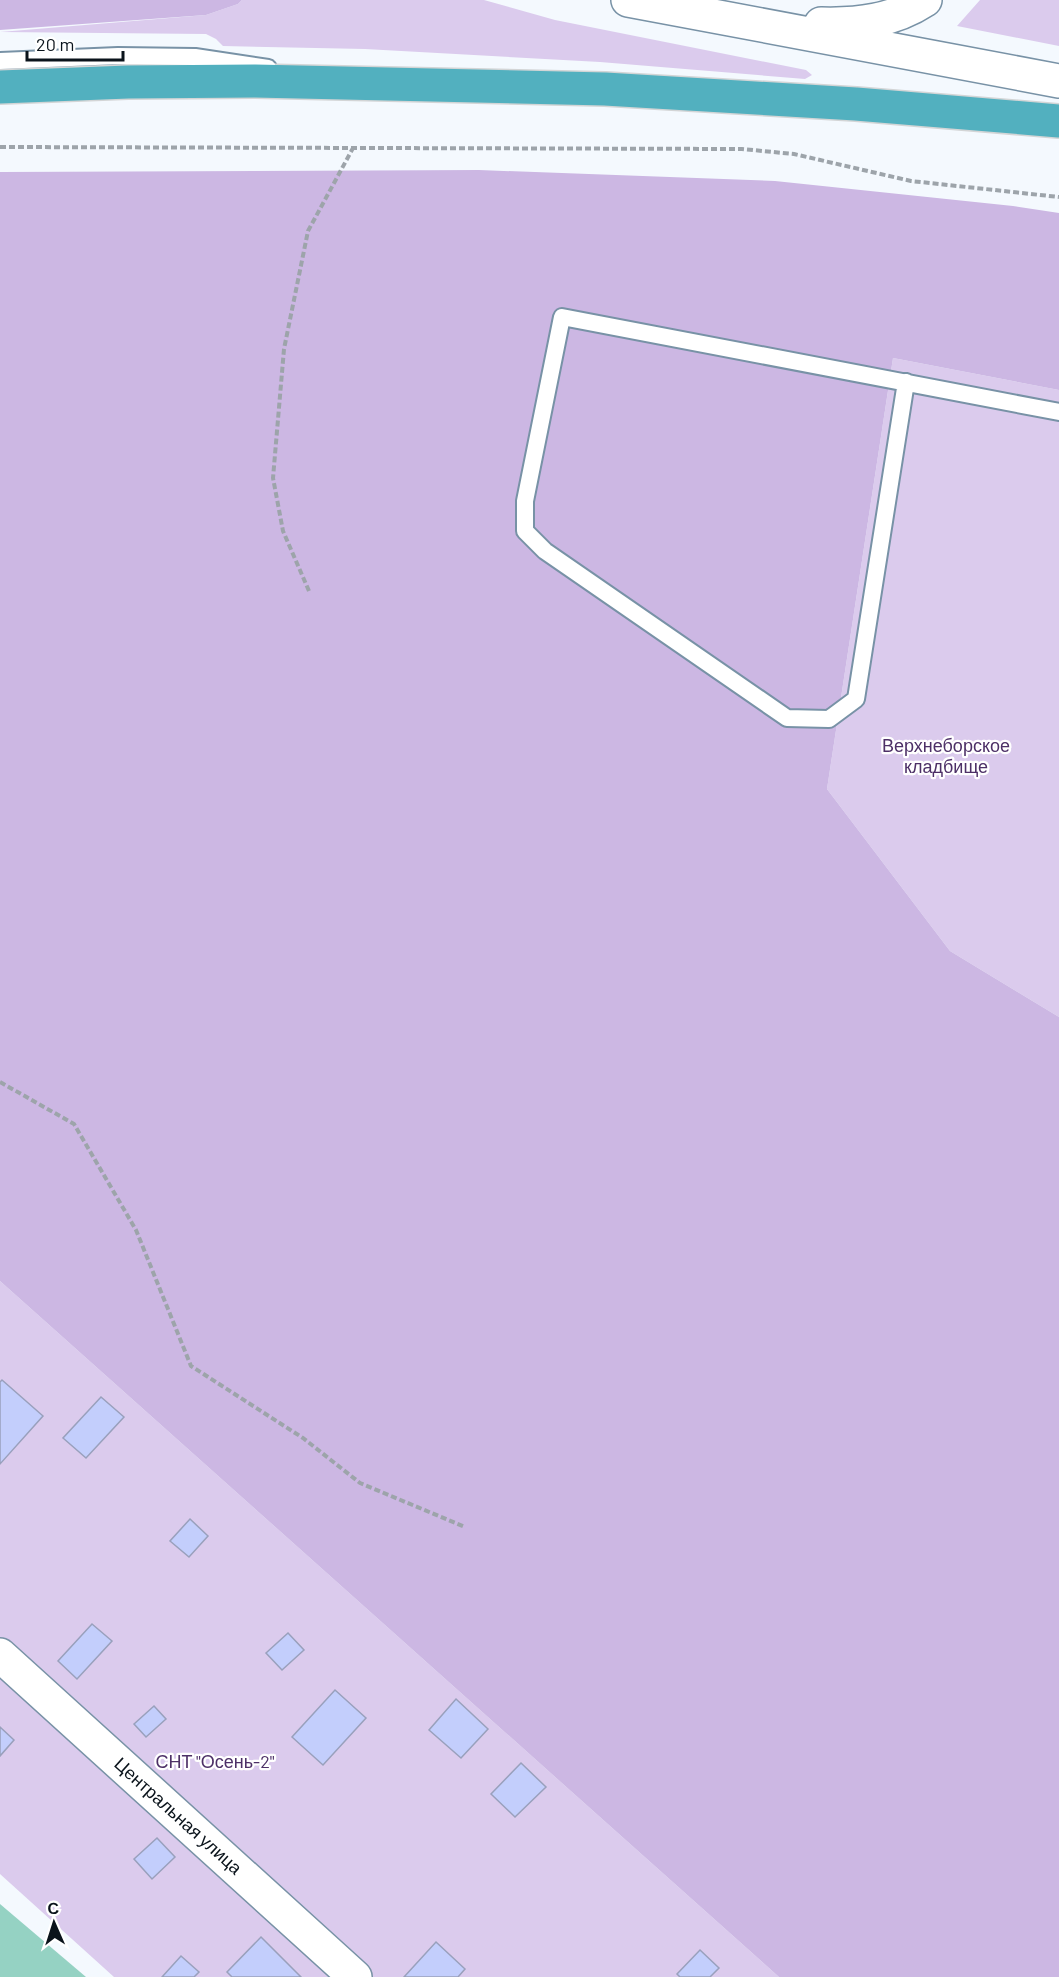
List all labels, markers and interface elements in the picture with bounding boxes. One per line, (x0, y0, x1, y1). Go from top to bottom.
scale bar (27, 24, 123, 62)
text: 20 m (36, 33, 74, 55)
park label: Верхнеборское кладбище (882, 734, 1010, 777)
park label: СНТ "Осень-2" (155, 1750, 275, 1772)
street label: Центральная улица (110, 1752, 248, 1879)
north arrow (24, 1893, 84, 1953)
text: С (47, 1898, 60, 1917)

